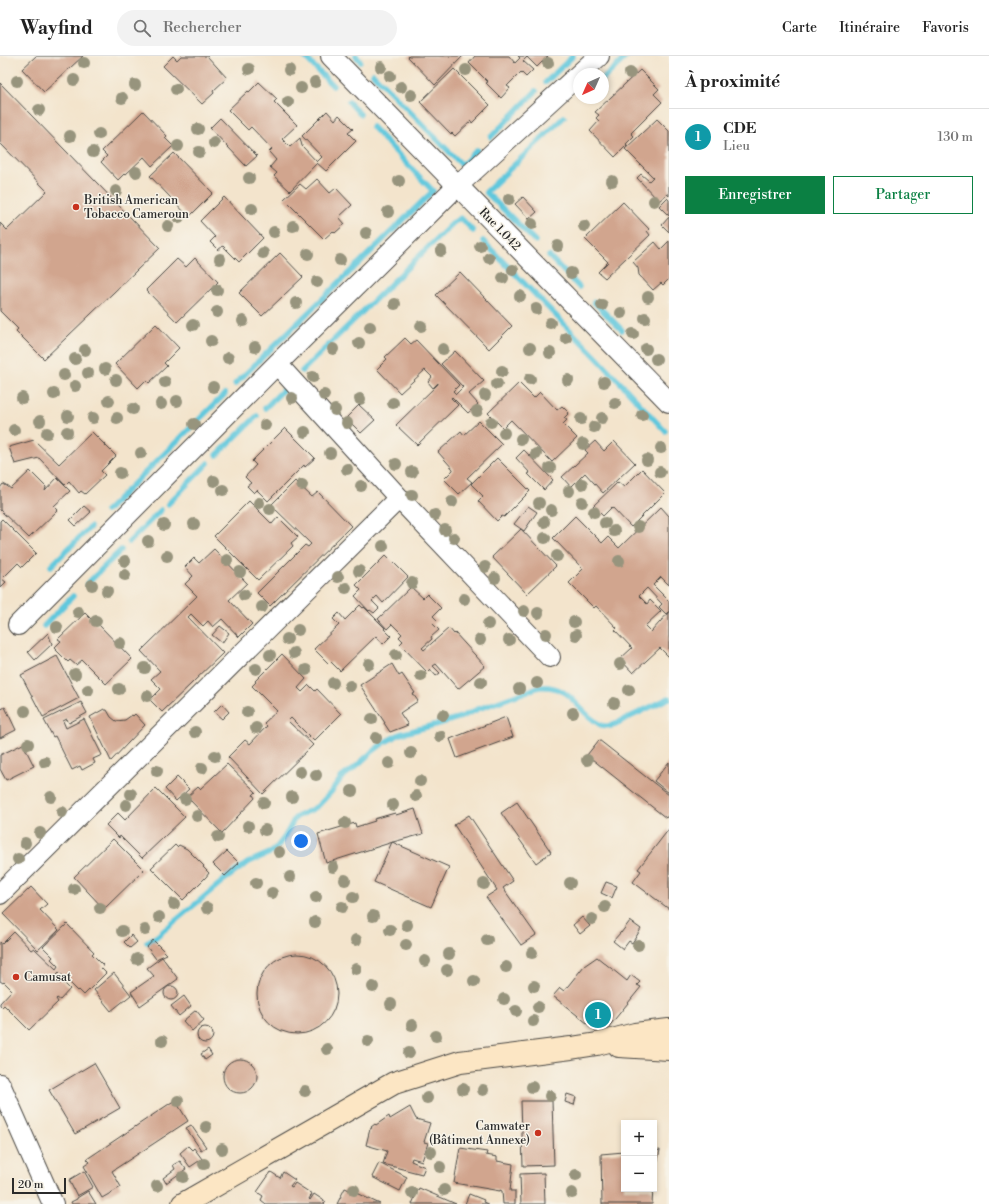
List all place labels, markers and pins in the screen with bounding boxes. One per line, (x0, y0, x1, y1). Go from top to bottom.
place label: British American Tobacco Cameroun (83, 193, 189, 222)
marker: British American Tobacco Cameroun (71, 202, 81, 212)
place label: Camusat (24, 970, 72, 985)
marker: Camusat (11, 972, 21, 982)
pin: 1 (585, 1000, 611, 1030)
place label: Camwater (Bâtiment Annexe) (429, 1119, 530, 1148)
marker: Camwater (Bâtiment Annexe) (533, 1128, 543, 1138)

